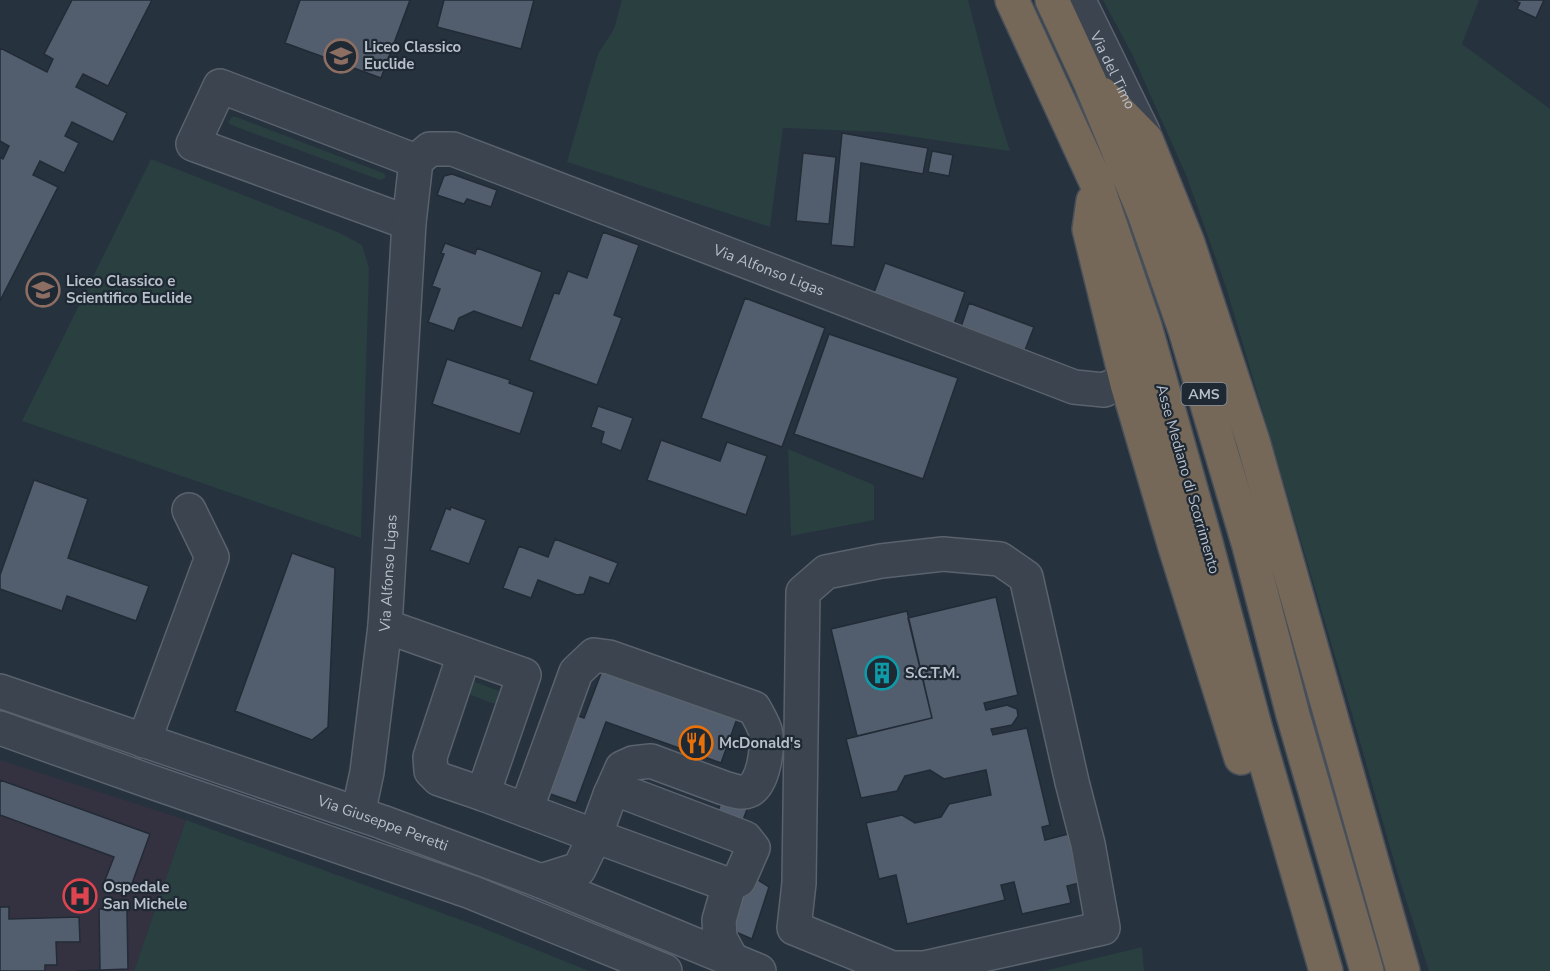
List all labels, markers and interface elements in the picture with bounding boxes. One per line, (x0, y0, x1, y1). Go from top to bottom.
street label: Via del Timo (1085, 27, 1140, 113)
place label: Liceo Classico Euclide (364, 37, 462, 74)
school or university icon: Liceo Classico Euclide (323, 38, 359, 74)
street label: Via Alfonso Ligas (710, 239, 827, 300)
place label: Liceo Classico e Scientifico Euclide (66, 271, 192, 308)
school or university icon: Liceo Classico e Scientifico Euclide (25, 272, 61, 308)
street label: Asse Mediano di Scorrimento (1151, 382, 1225, 576)
road number: AMS (1182, 383, 1226, 405)
street label: Via Alfonso Ligas (374, 514, 402, 634)
building icon: S.C.T.M. (864, 655, 900, 691)
place label: S.C.T.M. (905, 663, 959, 683)
restaurant icon: McDonald's (678, 725, 714, 761)
place label: McDonald's (719, 733, 801, 753)
street label: Via Giuseppe Peretti (314, 790, 451, 856)
place label: Ospedale San Michele (103, 877, 187, 914)
hospital icon: Ospedale San Michele (62, 878, 98, 914)

